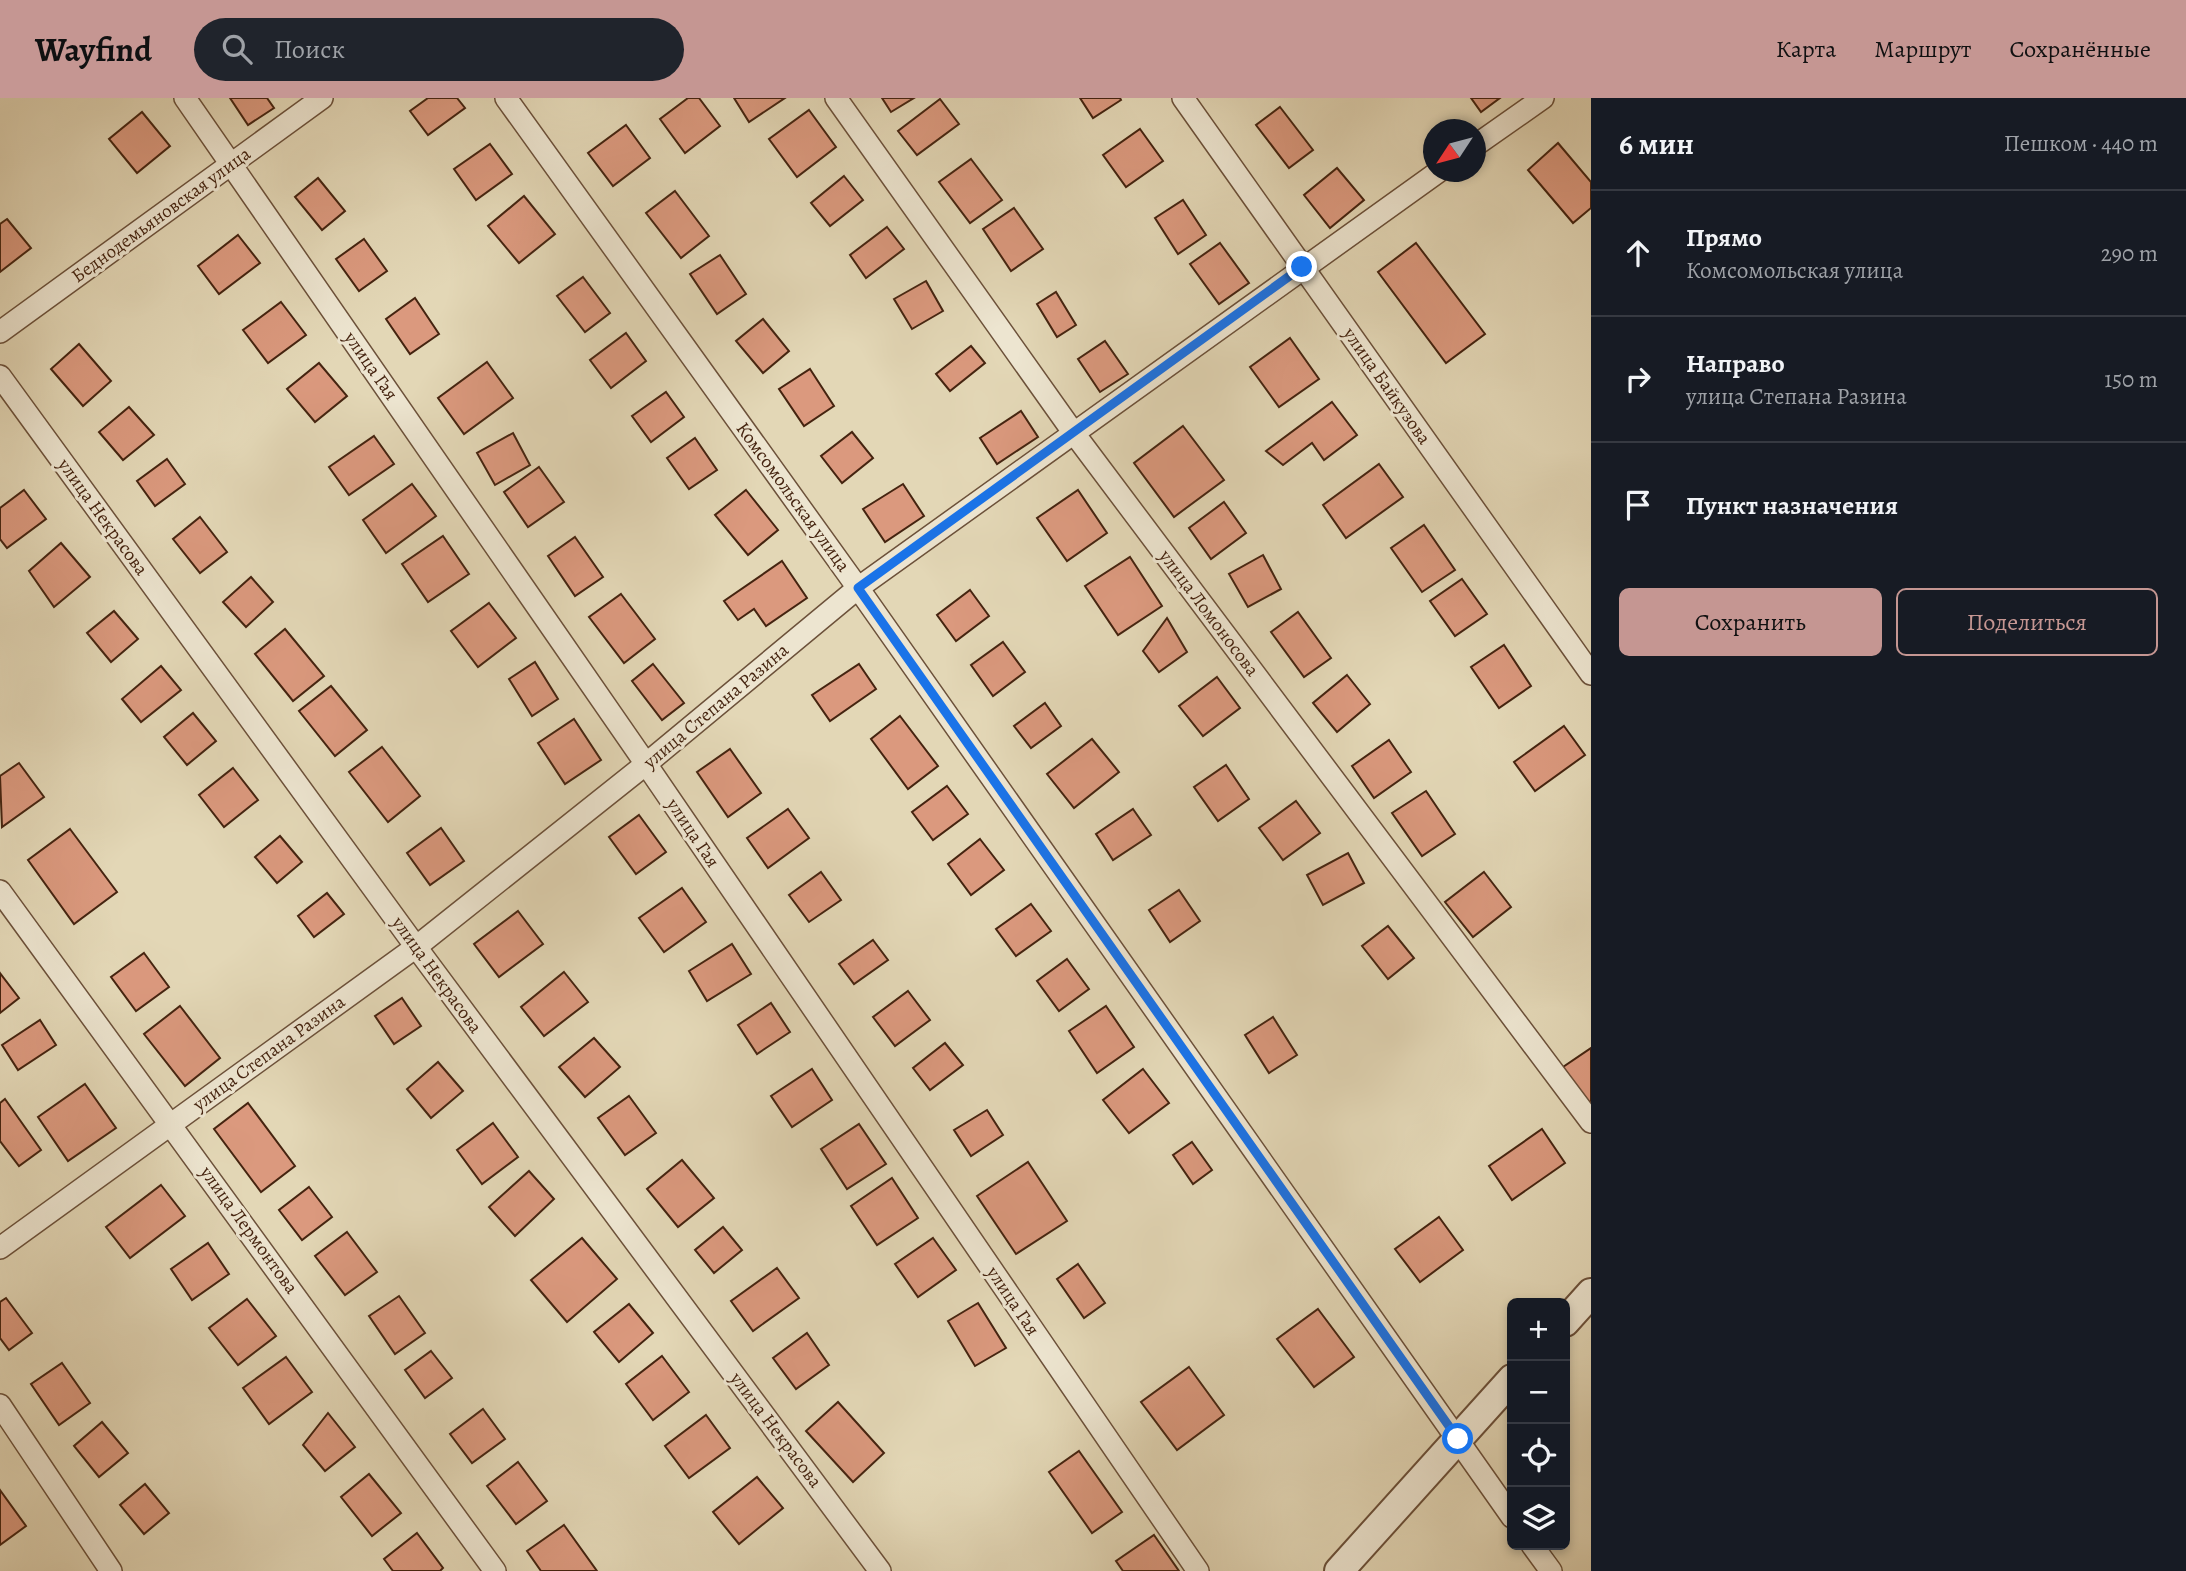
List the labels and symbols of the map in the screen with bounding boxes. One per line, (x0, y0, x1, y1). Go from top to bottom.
north arrow (1423, 119, 1486, 182)
street label: Беднодемьяновская улица (66, 141, 256, 289)
route end (1286, 251, 1317, 282)
street label: улица Байкузова (1336, 321, 1437, 450)
street label: улица Гая (337, 326, 404, 406)
street label: Комсомольская улица (730, 417, 856, 577)
street label: улица Некрасова (51, 452, 154, 581)
street label: улица Ломоносова (1152, 544, 1265, 682)
street label: улица Степана Разина (637, 637, 794, 775)
street label: улица Гая (660, 792, 726, 873)
street label: улица Некрасова (385, 910, 488, 1039)
street label: улица Степана Разина (187, 989, 351, 1118)
street label: улица Лермонтова (193, 1160, 304, 1299)
street label: улица Гая (980, 1260, 1046, 1341)
street label: улица Некрасова (723, 1366, 828, 1493)
route start (1442, 1423, 1473, 1454)

